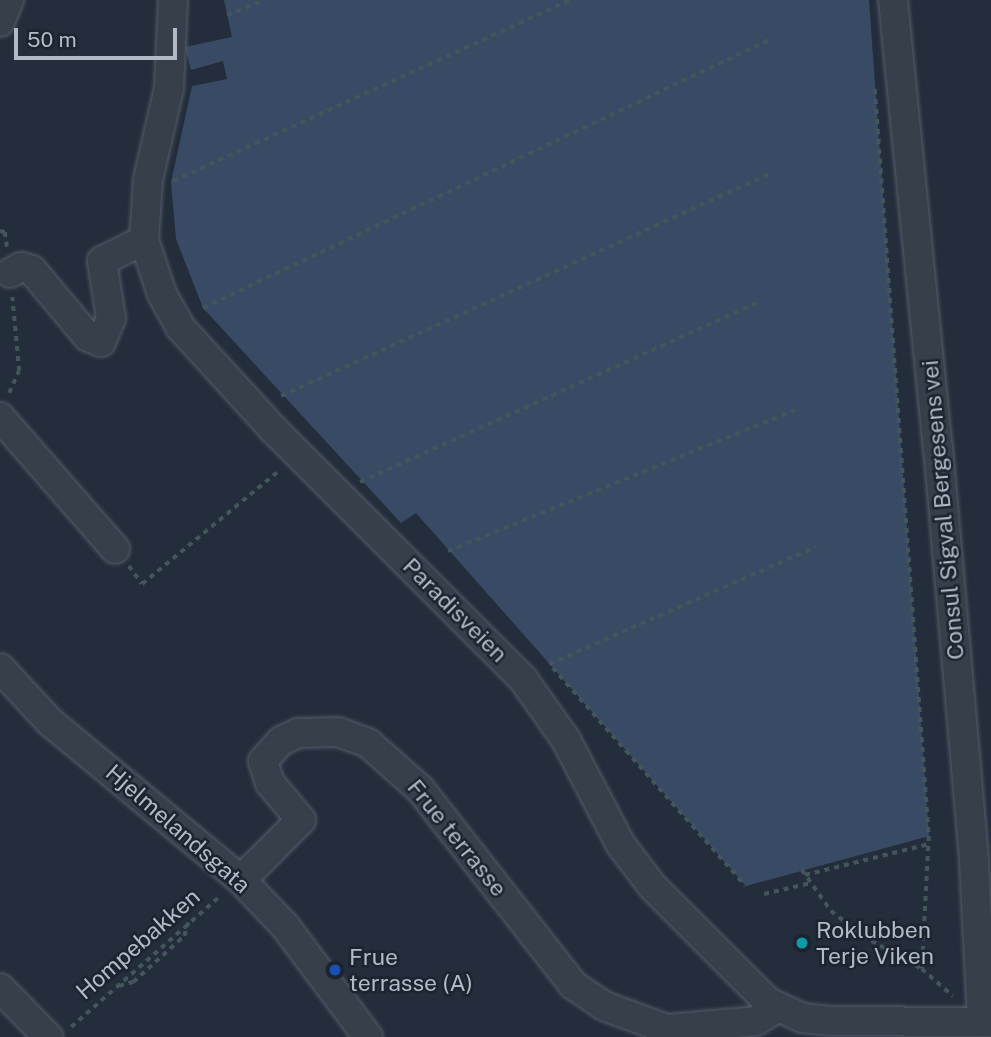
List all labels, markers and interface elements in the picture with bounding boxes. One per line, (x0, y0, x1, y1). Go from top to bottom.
scale bar (18, 14, 180, 58)
text: 50 m (27, 27, 77, 52)
street label: Consul Sigval Bergesens vei (916, 359, 970, 661)
street label: Paradisveien (397, 552, 513, 668)
street label: Hjelmelandsgata (100, 759, 256, 899)
street label: Frue terrasse (401, 774, 513, 902)
street label: Hompebakken (70, 883, 206, 1005)
place label: Roklubben Terje Viken (816, 916, 935, 970)
marker: Roklubben Terje Viken (794, 935, 810, 951)
place label: Frue terrasse (A) (349, 943, 473, 997)
marker: Frue terrasse (A) (327, 962, 343, 978)

